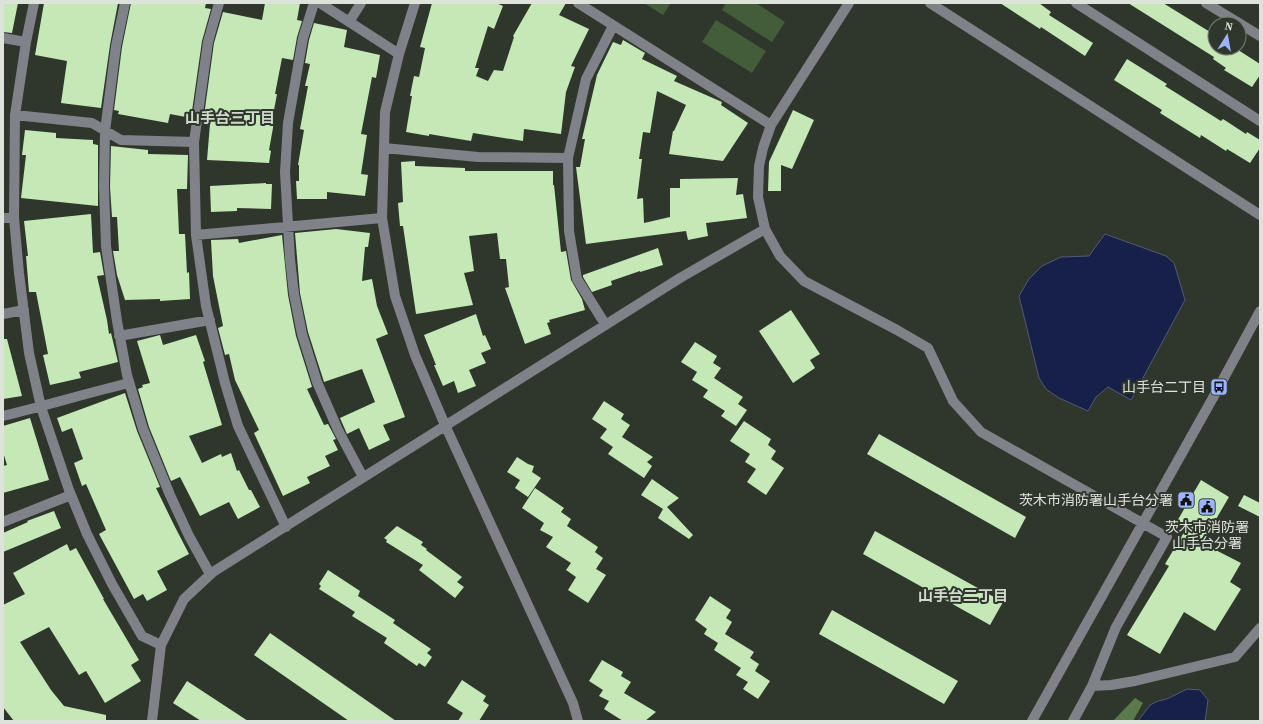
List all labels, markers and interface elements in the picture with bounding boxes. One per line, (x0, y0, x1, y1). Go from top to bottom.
north arrow (1207, 16, 1247, 56)
text: N (1223, 19, 1234, 35)
district label: 山手台三丁目 (185, 107, 275, 128)
place label: 山手台二丁目 (1122, 377, 1206, 397)
bus stop icon: 山手台二丁目 (1209, 377, 1229, 397)
place label: 茨木市消防署山手台分署 (1019, 490, 1173, 510)
public building icon: 茨木市消防署山手台分署 (1176, 490, 1196, 510)
public building icon: 茨木市消防署 山手台分署 (1197, 497, 1217, 517)
place label: 茨木市消防署 山手台分署 (1165, 517, 1249, 553)
district label: 山手台二丁目 (918, 585, 1008, 606)

